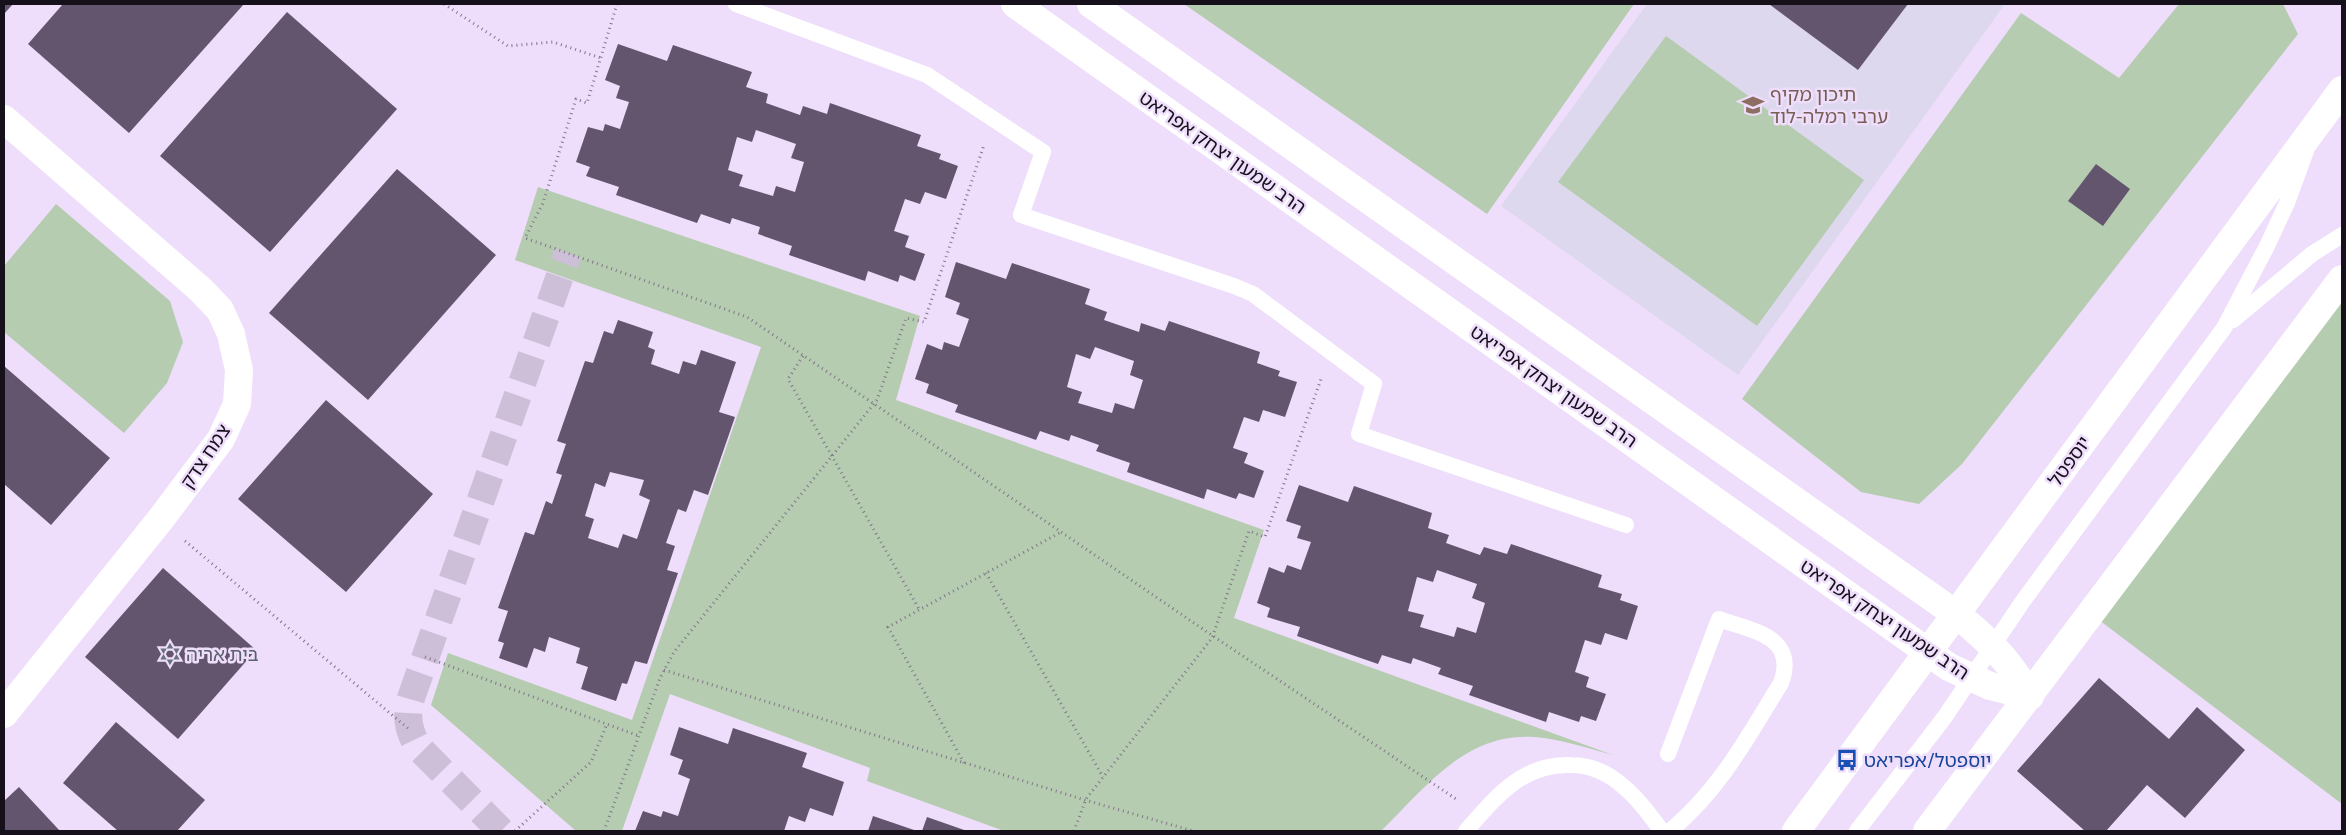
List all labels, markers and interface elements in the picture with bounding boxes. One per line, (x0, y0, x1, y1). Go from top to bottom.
place label: תיכון מקיף ערבי רמלה-לוד (1770, 84, 1888, 128)
street label: הרב שמעון יצחק אפריאט (1135, 87, 1310, 219)
school or university icon: תיכון מקיף ערבי רמלה-לוד (1740, 92, 1766, 118)
street label: הרב שמעון יצחק אפריאט (1466, 321, 1641, 453)
street label: צמח צדק (176, 420, 235, 493)
street label: יוספטל (2044, 432, 2095, 491)
street label: הרב שמעון יצחק אפריאט (1796, 555, 1973, 684)
synagogue icon: בית אריה (157, 641, 183, 667)
place label: בית אריה (186, 644, 259, 666)
bus stop icon: יוספטל/אפריאט (1834, 747, 1860, 773)
place label: יוספטל/אפריאט (1864, 750, 1991, 772)

